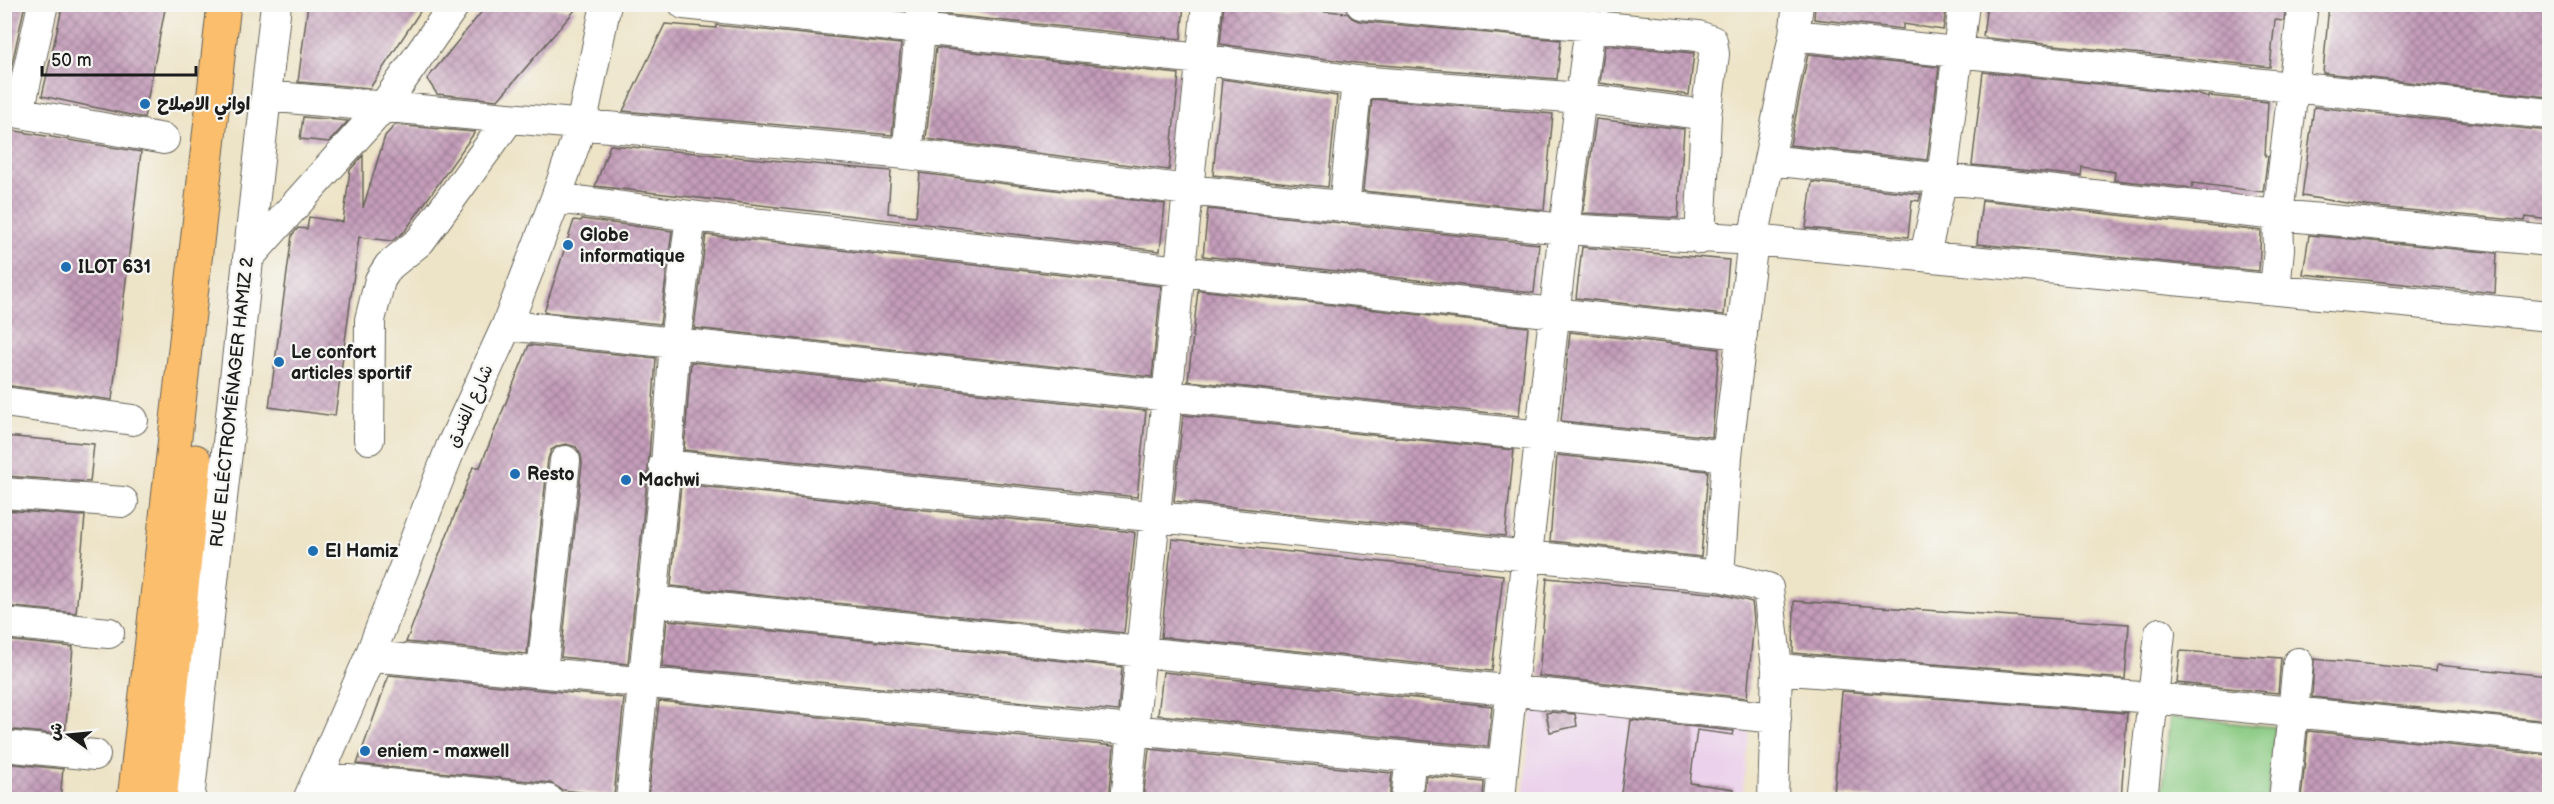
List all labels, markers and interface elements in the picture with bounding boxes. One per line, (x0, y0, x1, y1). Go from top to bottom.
scale bar (42, 39, 196, 77)
text: 50 m (51, 50, 92, 71)
place label: اواني الاصلاح (157, 94, 250, 120)
marker: اواني الاصلاح (138, 97, 152, 111)
place label: Globe informatique (580, 225, 685, 267)
marker: Globe informatique (561, 238, 575, 252)
street label: RUE ELÉCTROMÉNAGER HAMIZ 2 (204, 255, 258, 548)
place label: ILOT 631 (78, 257, 151, 278)
marker: ILOT 631 (59, 260, 73, 274)
place label: Le confort articles sportif (291, 342, 412, 384)
marker: Le confort articles sportif (272, 355, 286, 369)
street label: شارع الفندق (442, 361, 499, 451)
place label: Resto (527, 464, 575, 485)
marker: Resto (508, 467, 522, 481)
place label: Machwi (638, 470, 700, 491)
marker: Machwi (619, 473, 633, 487)
place label: El Hamiz (325, 541, 398, 562)
marker: El Hamiz (306, 544, 320, 558)
north arrow (39, 705, 99, 765)
text: ش (45, 721, 67, 742)
place label: eniem - maxwell (377, 741, 509, 762)
marker: eniem - maxwell (358, 744, 372, 758)

